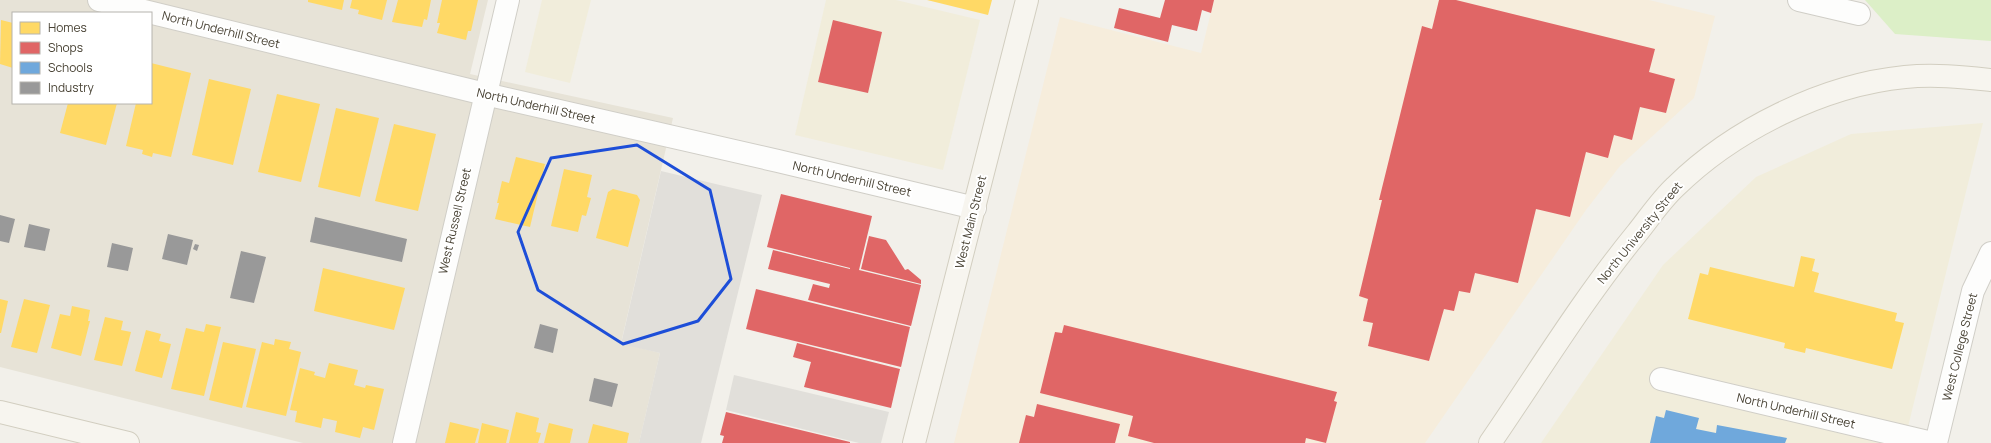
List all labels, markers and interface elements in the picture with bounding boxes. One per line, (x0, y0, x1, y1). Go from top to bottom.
street label: North Underhill Street (160, 7, 282, 52)
legend (12, 12, 152, 104)
text: Homes (48, 19, 87, 36)
text: Shops (48, 39, 83, 56)
text: Schools (48, 59, 92, 76)
text: Industry (48, 79, 94, 96)
street label: North Underhill Street (475, 84, 597, 127)
street label: North Underhill Street (791, 157, 913, 200)
street label: West Russell Street (434, 166, 475, 276)
street label: West Main Street (951, 173, 990, 270)
street label: North University Street (1593, 178, 1686, 287)
street label: West College Street (1938, 291, 1981, 403)
street label: North Underhill Street (1735, 389, 1857, 432)

